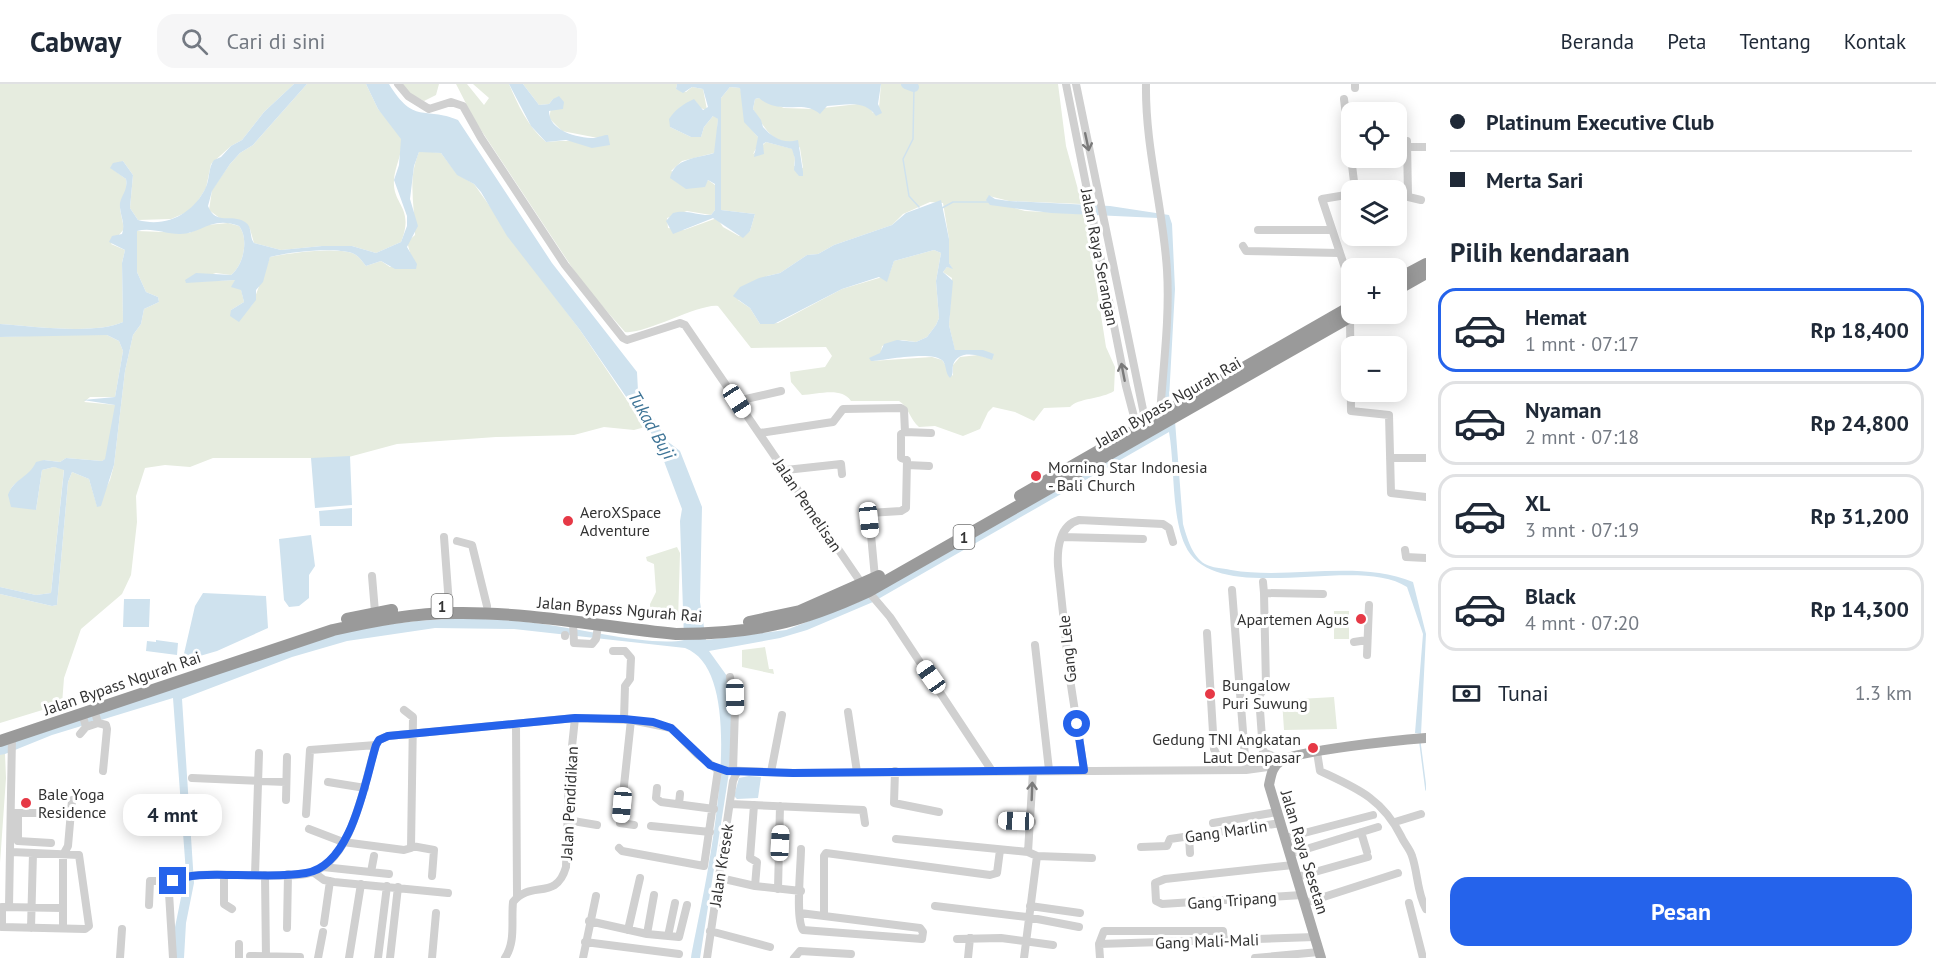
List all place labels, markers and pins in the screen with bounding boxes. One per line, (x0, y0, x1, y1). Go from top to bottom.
place label: Morning Star Indonesia - Bali Church (1048, 457, 1207, 495)
marker: Morning Star Indonesia - Bali Church (1029, 469, 1043, 483)
place label: AeroXSpace Adventure (580, 502, 661, 540)
marker: AeroXSpace Adventure (561, 514, 575, 528)
place label: Apartemen Agus (1237, 609, 1349, 629)
marker: Apartemen Agus (1354, 612, 1368, 626)
place label: Bungalow Puri Suwung (1222, 675, 1308, 713)
marker: Bungalow Puri Suwung (1203, 687, 1217, 701)
place label: Gedung TNI Angkatan Laut Denpasar (1152, 729, 1302, 767)
marker: Gedung TNI Angkatan Laut Denpasar (1306, 741, 1320, 755)
place label: Bale Yoga Residence (38, 784, 106, 822)
marker: Bale Yoga Residence (19, 796, 33, 810)

